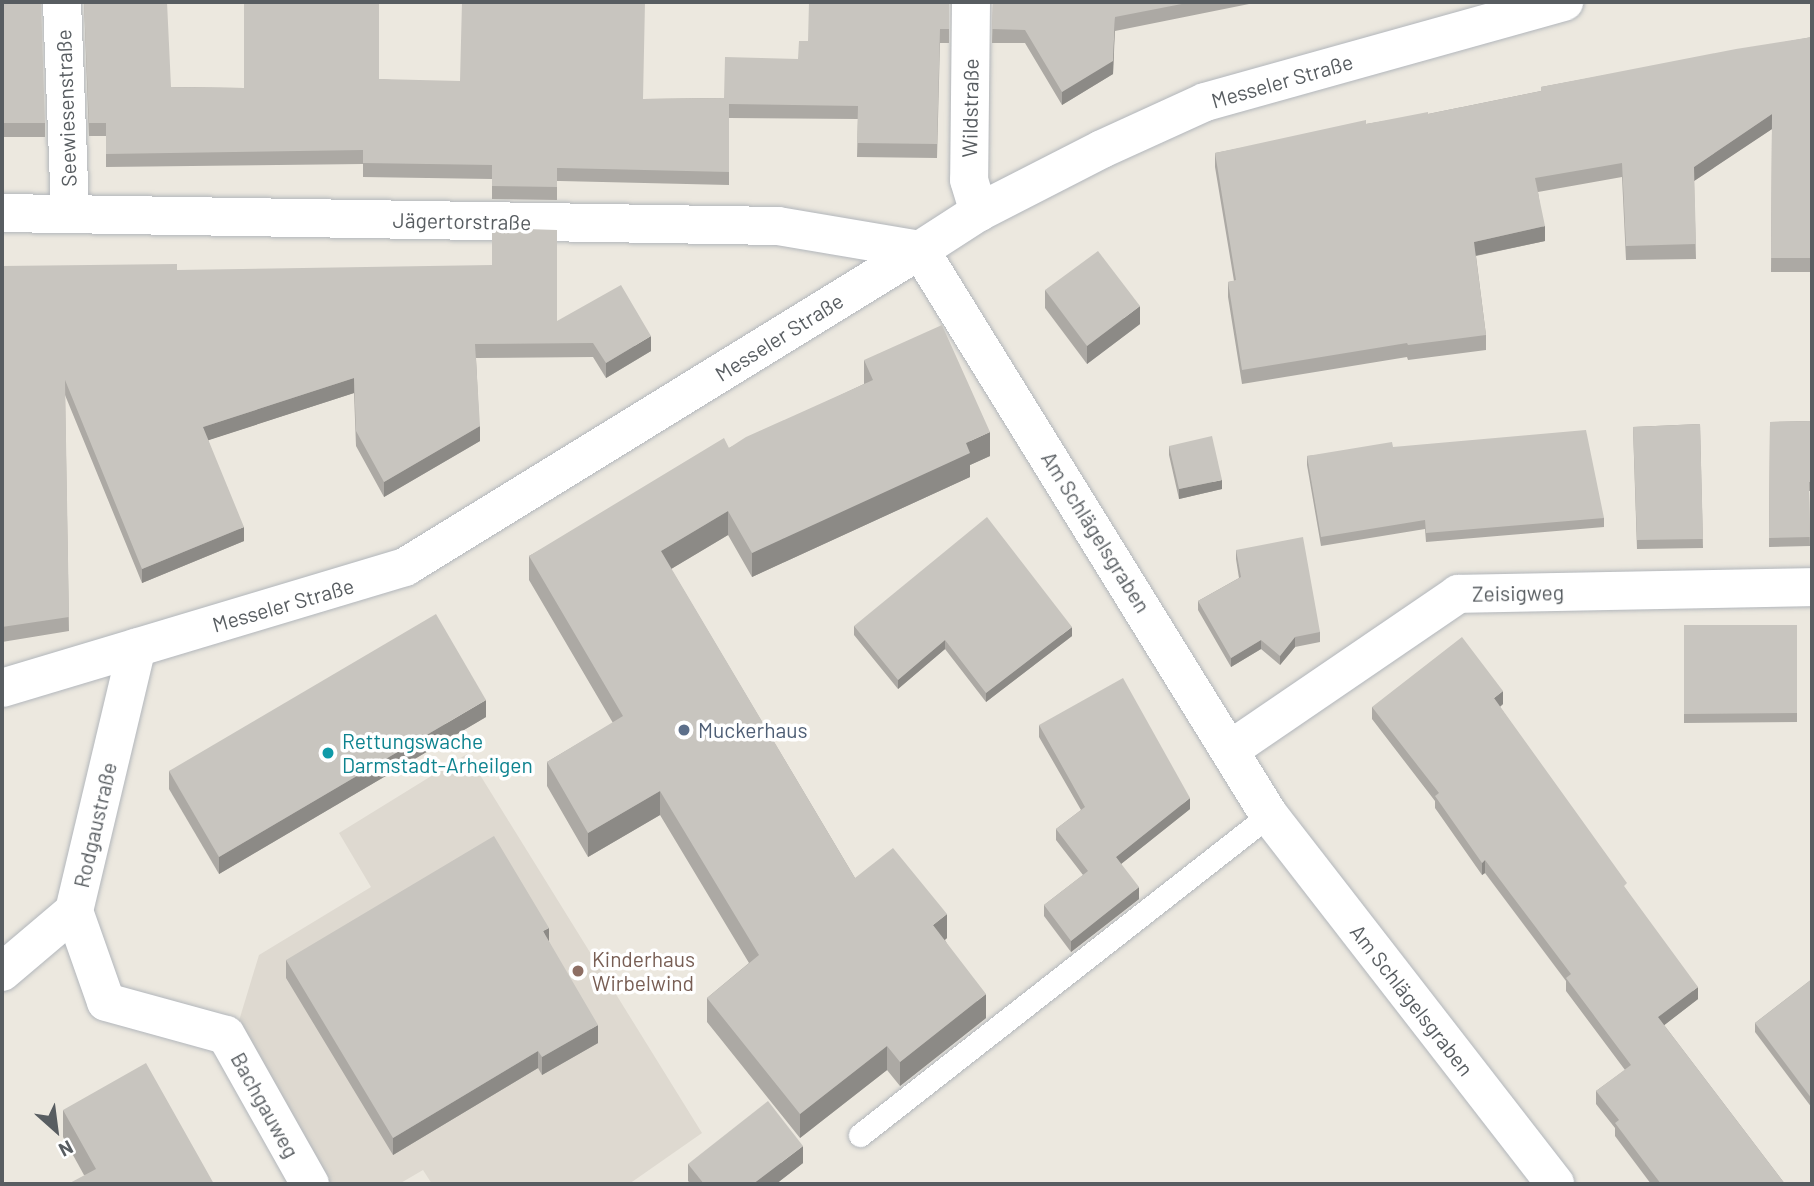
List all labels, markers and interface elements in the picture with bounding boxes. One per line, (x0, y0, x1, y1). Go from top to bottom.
street label: Seewiesenstraße (51, 29, 81, 187)
street label: Messeler Straße (1208, 49, 1356, 113)
street label: Wildstraße (957, 58, 983, 158)
street label: Jägertorstraße (393, 207, 531, 235)
street label: Messeler Straße (710, 288, 848, 386)
street label: Am Schlägelsgraben (1036, 447, 1156, 617)
street label: Messeler Straße (209, 573, 357, 637)
street label: Zeisigweg (1472, 580, 1564, 606)
place label: Muckerhaus (698, 717, 808, 743)
marker: Muckerhaus (676, 722, 692, 738)
place label: Rettungswache Darmstadt-Arheilgen (342, 728, 533, 778)
marker: Rettungswache Darmstadt-Arheilgen (320, 745, 336, 761)
street label: Rodgaustraße (68, 760, 122, 890)
street label: Am Schlägelsgraben (1345, 919, 1479, 1081)
place label: Kinderhaus Wirbelwind (592, 946, 695, 996)
marker: Kinderhaus Wirbelwind (570, 963, 586, 979)
street label: Bachgauweg (226, 1048, 304, 1162)
north arrow (21, 1095, 91, 1165)
text: N (55, 1136, 77, 1162)

